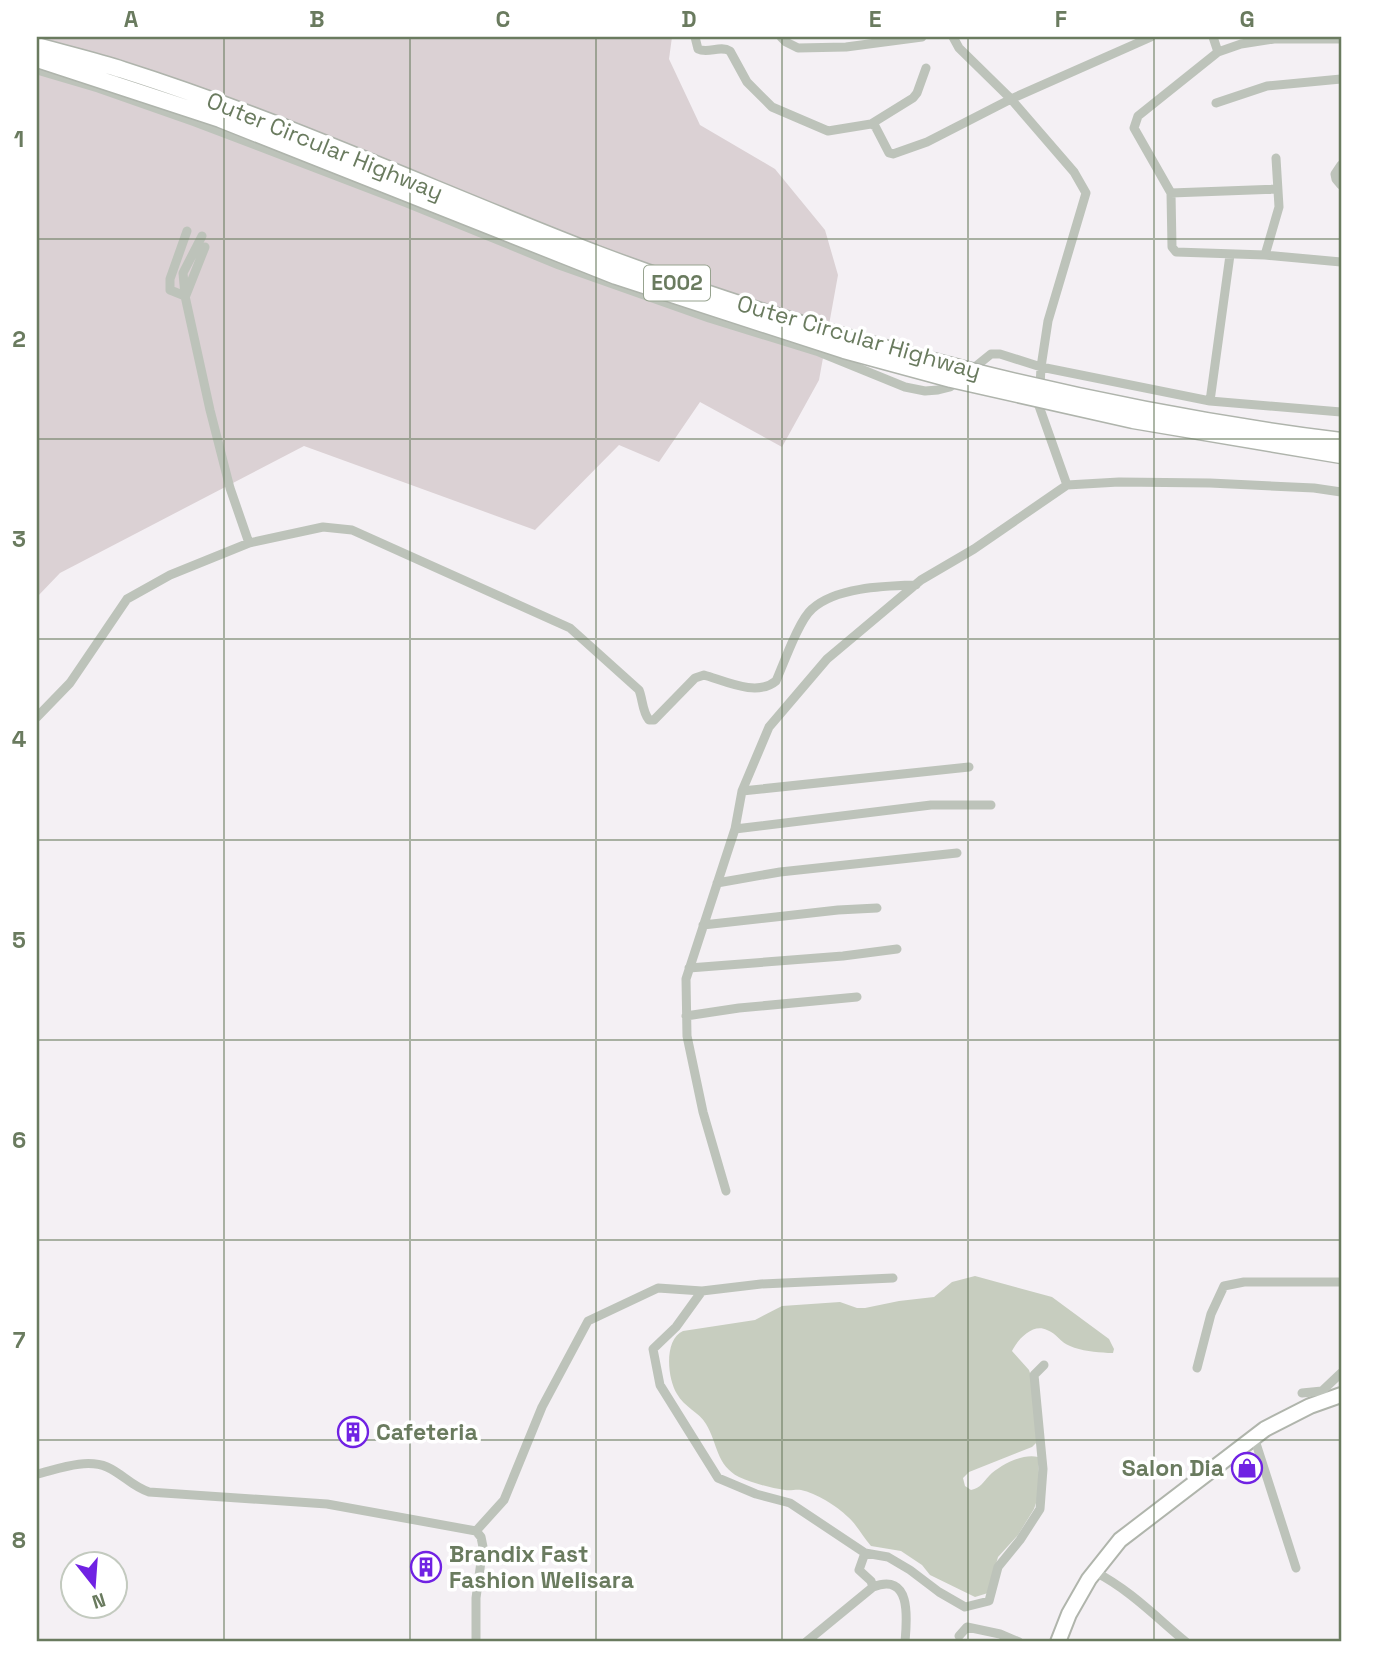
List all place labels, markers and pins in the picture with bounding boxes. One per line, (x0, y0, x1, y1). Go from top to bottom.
building icon: Cafeteria (336, 1415, 370, 1449)
place label: Cafeteria (376, 1417, 478, 1447)
shop icon: Salon Dia (1230, 1451, 1264, 1485)
place label: Salon Dia (1122, 1453, 1224, 1483)
place label: Brandix Fast Fashion Welisara (449, 1539, 634, 1595)
building icon: Brandix Fast Fashion Welisara (409, 1550, 443, 1584)

